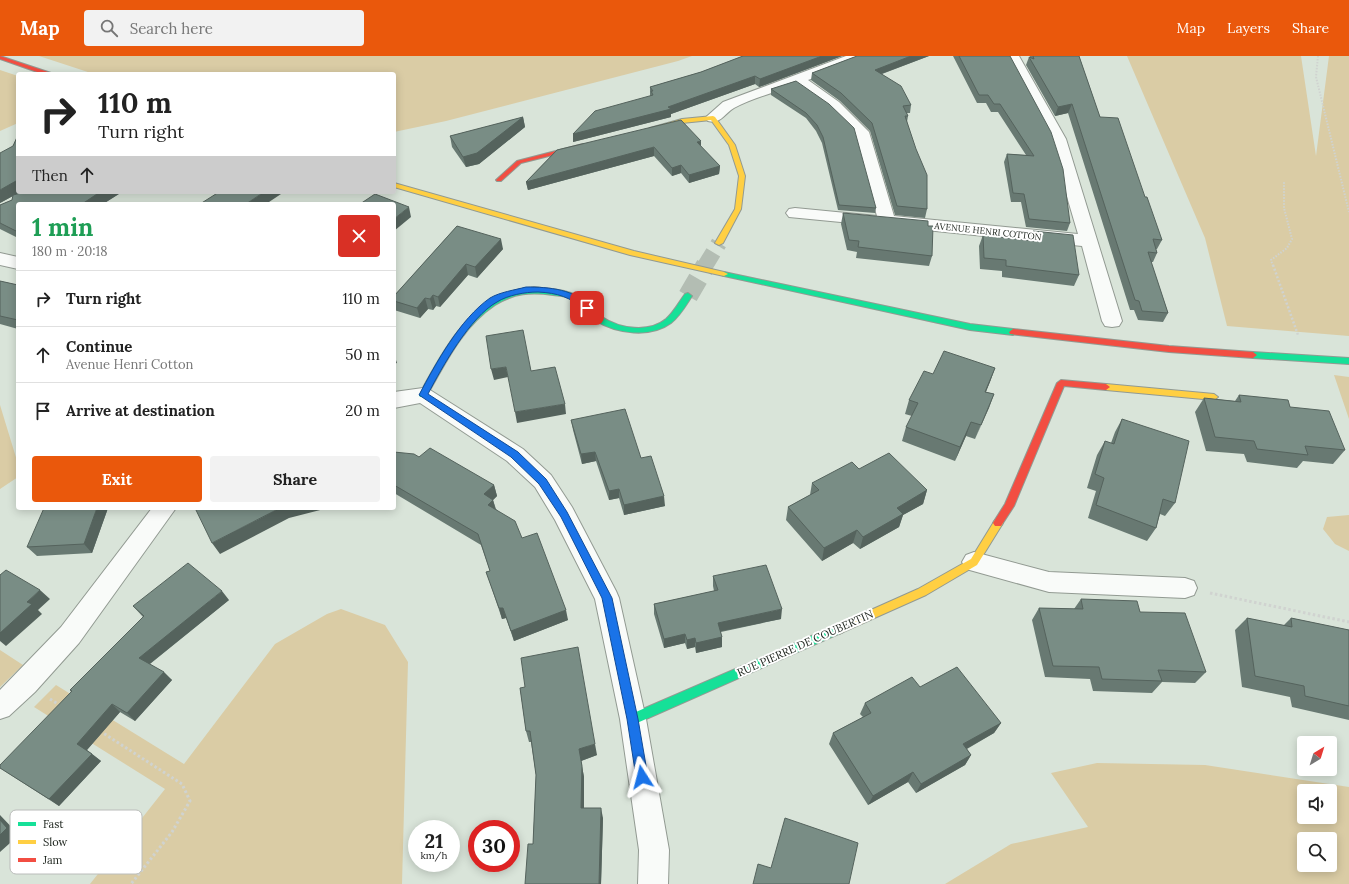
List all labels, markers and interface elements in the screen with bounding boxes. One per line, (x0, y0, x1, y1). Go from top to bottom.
search box (84, 10, 364, 46)
text: Map (20, 16, 60, 40)
icon: search (98, 17, 120, 39)
text: Search here (130, 19, 213, 38)
text: Map (1177, 19, 1205, 37)
text: Layers (1227, 19, 1270, 37)
text: Share (1292, 19, 1329, 37)
text: 110 m (98, 85, 172, 121)
icon: right (32, 88, 84, 140)
text: Turn right (98, 120, 184, 143)
icon: ahead (76, 164, 98, 186)
text: Then (32, 166, 68, 185)
text: 1 min (32, 212, 93, 243)
button: close (338, 215, 380, 257)
street label: AVENUE HENRI COTTON (933, 220, 1042, 242)
text: 180 m · 20:18 (32, 243, 108, 260)
icon: right (32, 288, 54, 310)
text: Turn right (66, 289, 142, 308)
text: 110 m (342, 289, 380, 308)
pin (570, 291, 604, 325)
icon: arrive (576, 297, 598, 319)
text: Continue (66, 337, 132, 356)
icon: ahead (32, 344, 54, 366)
text: 50 m (345, 345, 380, 364)
text: Avenue Henri Cotton (66, 356, 193, 373)
icon: arrive (32, 400, 54, 422)
text: Arrive at destination (66, 401, 215, 420)
text: 20 m (345, 401, 380, 420)
button: Exit (32, 456, 202, 502)
button: Share (210, 456, 380, 502)
street label: RUE PIERRE DE COUBERTIN (735, 607, 875, 679)
north arrow (1297, 736, 1337, 776)
map controls (1297, 736, 1337, 872)
position arrow (621, 756, 663, 798)
button: sound (1297, 784, 1337, 824)
legend (10, 810, 142, 874)
text: Fast (43, 817, 64, 831)
speed limit sign: 30 (468, 820, 520, 872)
text: 21 (425, 828, 443, 853)
button: search (1297, 832, 1337, 872)
text: Slow (43, 835, 68, 849)
text: km/h (420, 849, 448, 862)
text: Jam (42, 853, 63, 867)

